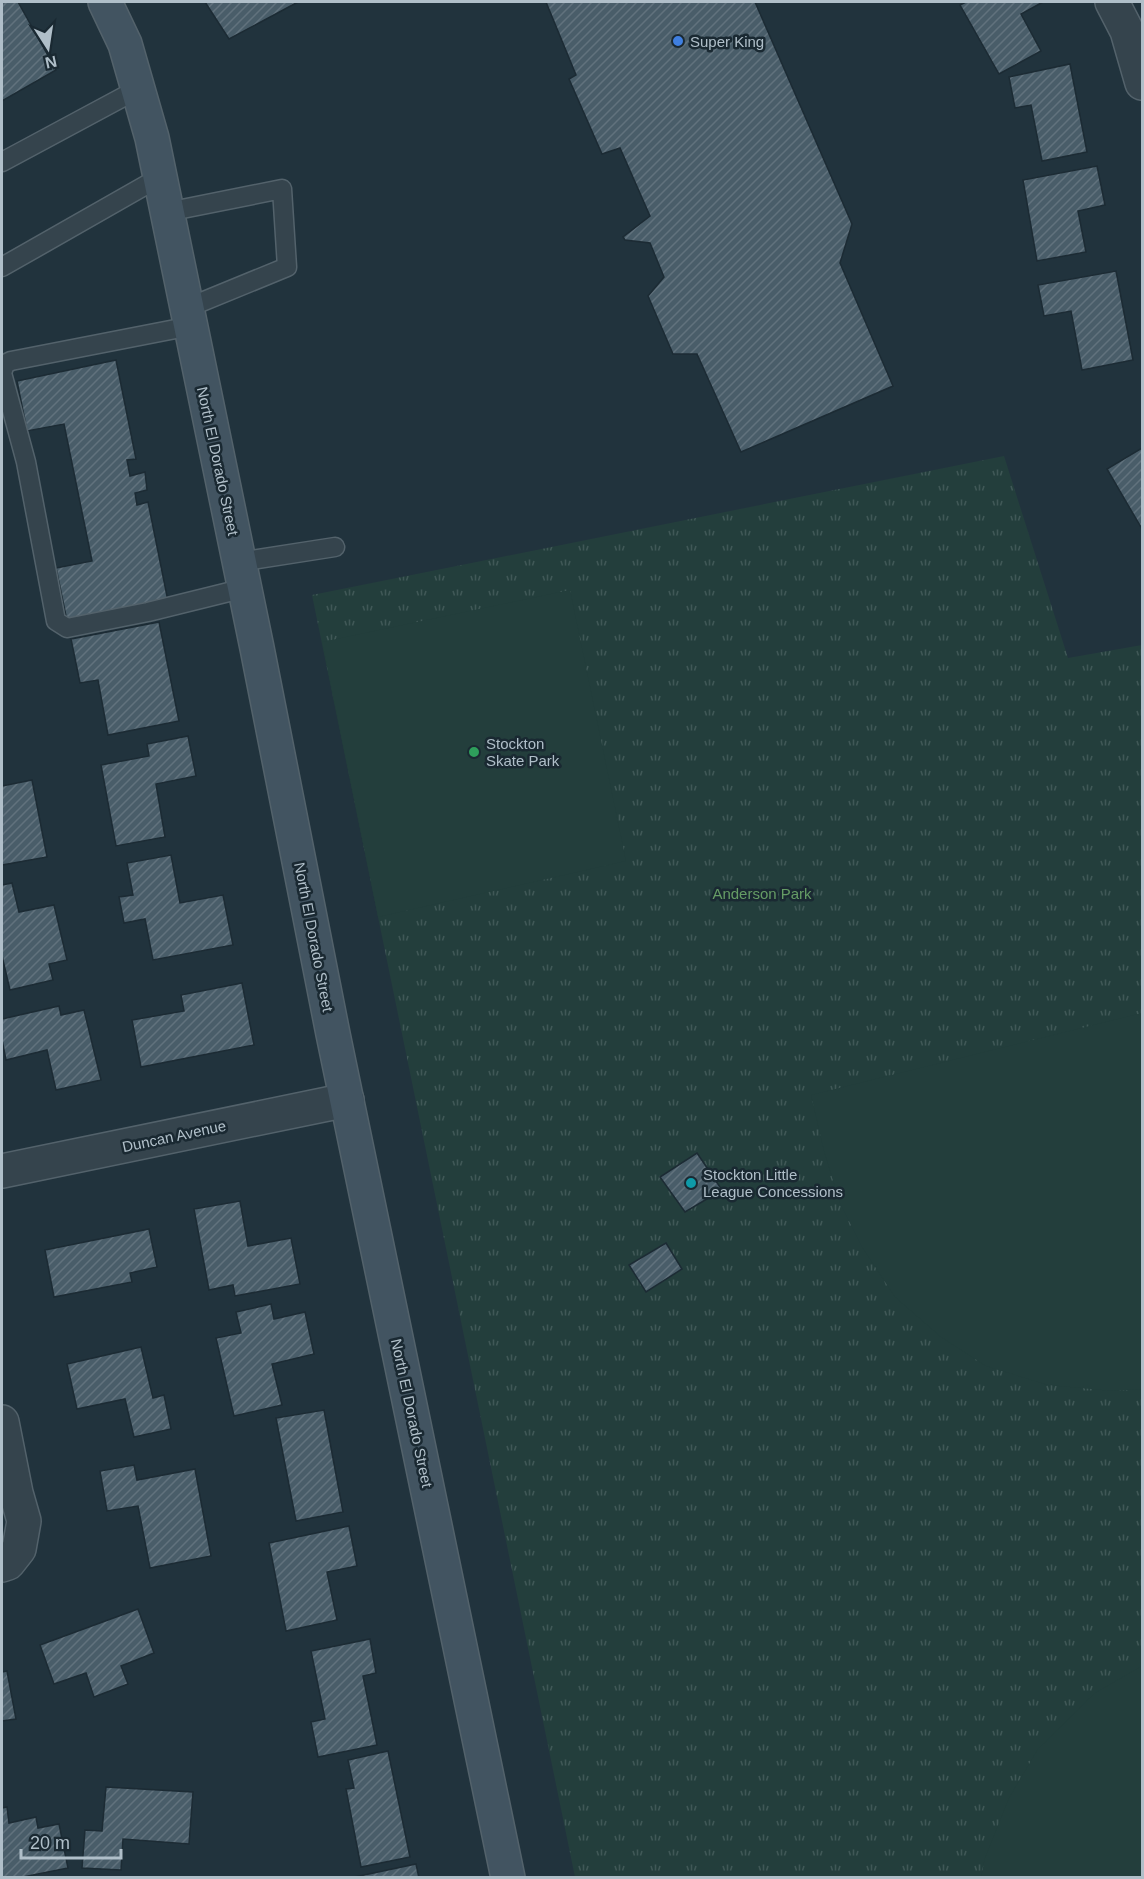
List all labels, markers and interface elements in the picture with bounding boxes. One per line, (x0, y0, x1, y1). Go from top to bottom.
north arrow (18, 18, 78, 78)
place label: Super King (690, 33, 764, 50)
marker: Super King (671, 34, 685, 48)
text: N (44, 53, 58, 72)
street label: North El Dorado Street (194, 385, 242, 538)
place label: Stockton Skate Park (486, 735, 560, 769)
marker: Stockton Skate Park (467, 745, 481, 759)
street label: North El Dorado Street (291, 861, 337, 1014)
park label: Anderson Park (712, 885, 812, 902)
street label: Duncan Avenue (121, 1117, 227, 1155)
place label: Stockton Little League Concessions (703, 1166, 843, 1200)
marker: Stockton Little League Concessions (684, 1176, 698, 1190)
street label: North El Dorado Street (388, 1337, 436, 1490)
scale bar (21, 1822, 122, 1860)
text: 20 m (30, 1833, 70, 1853)

